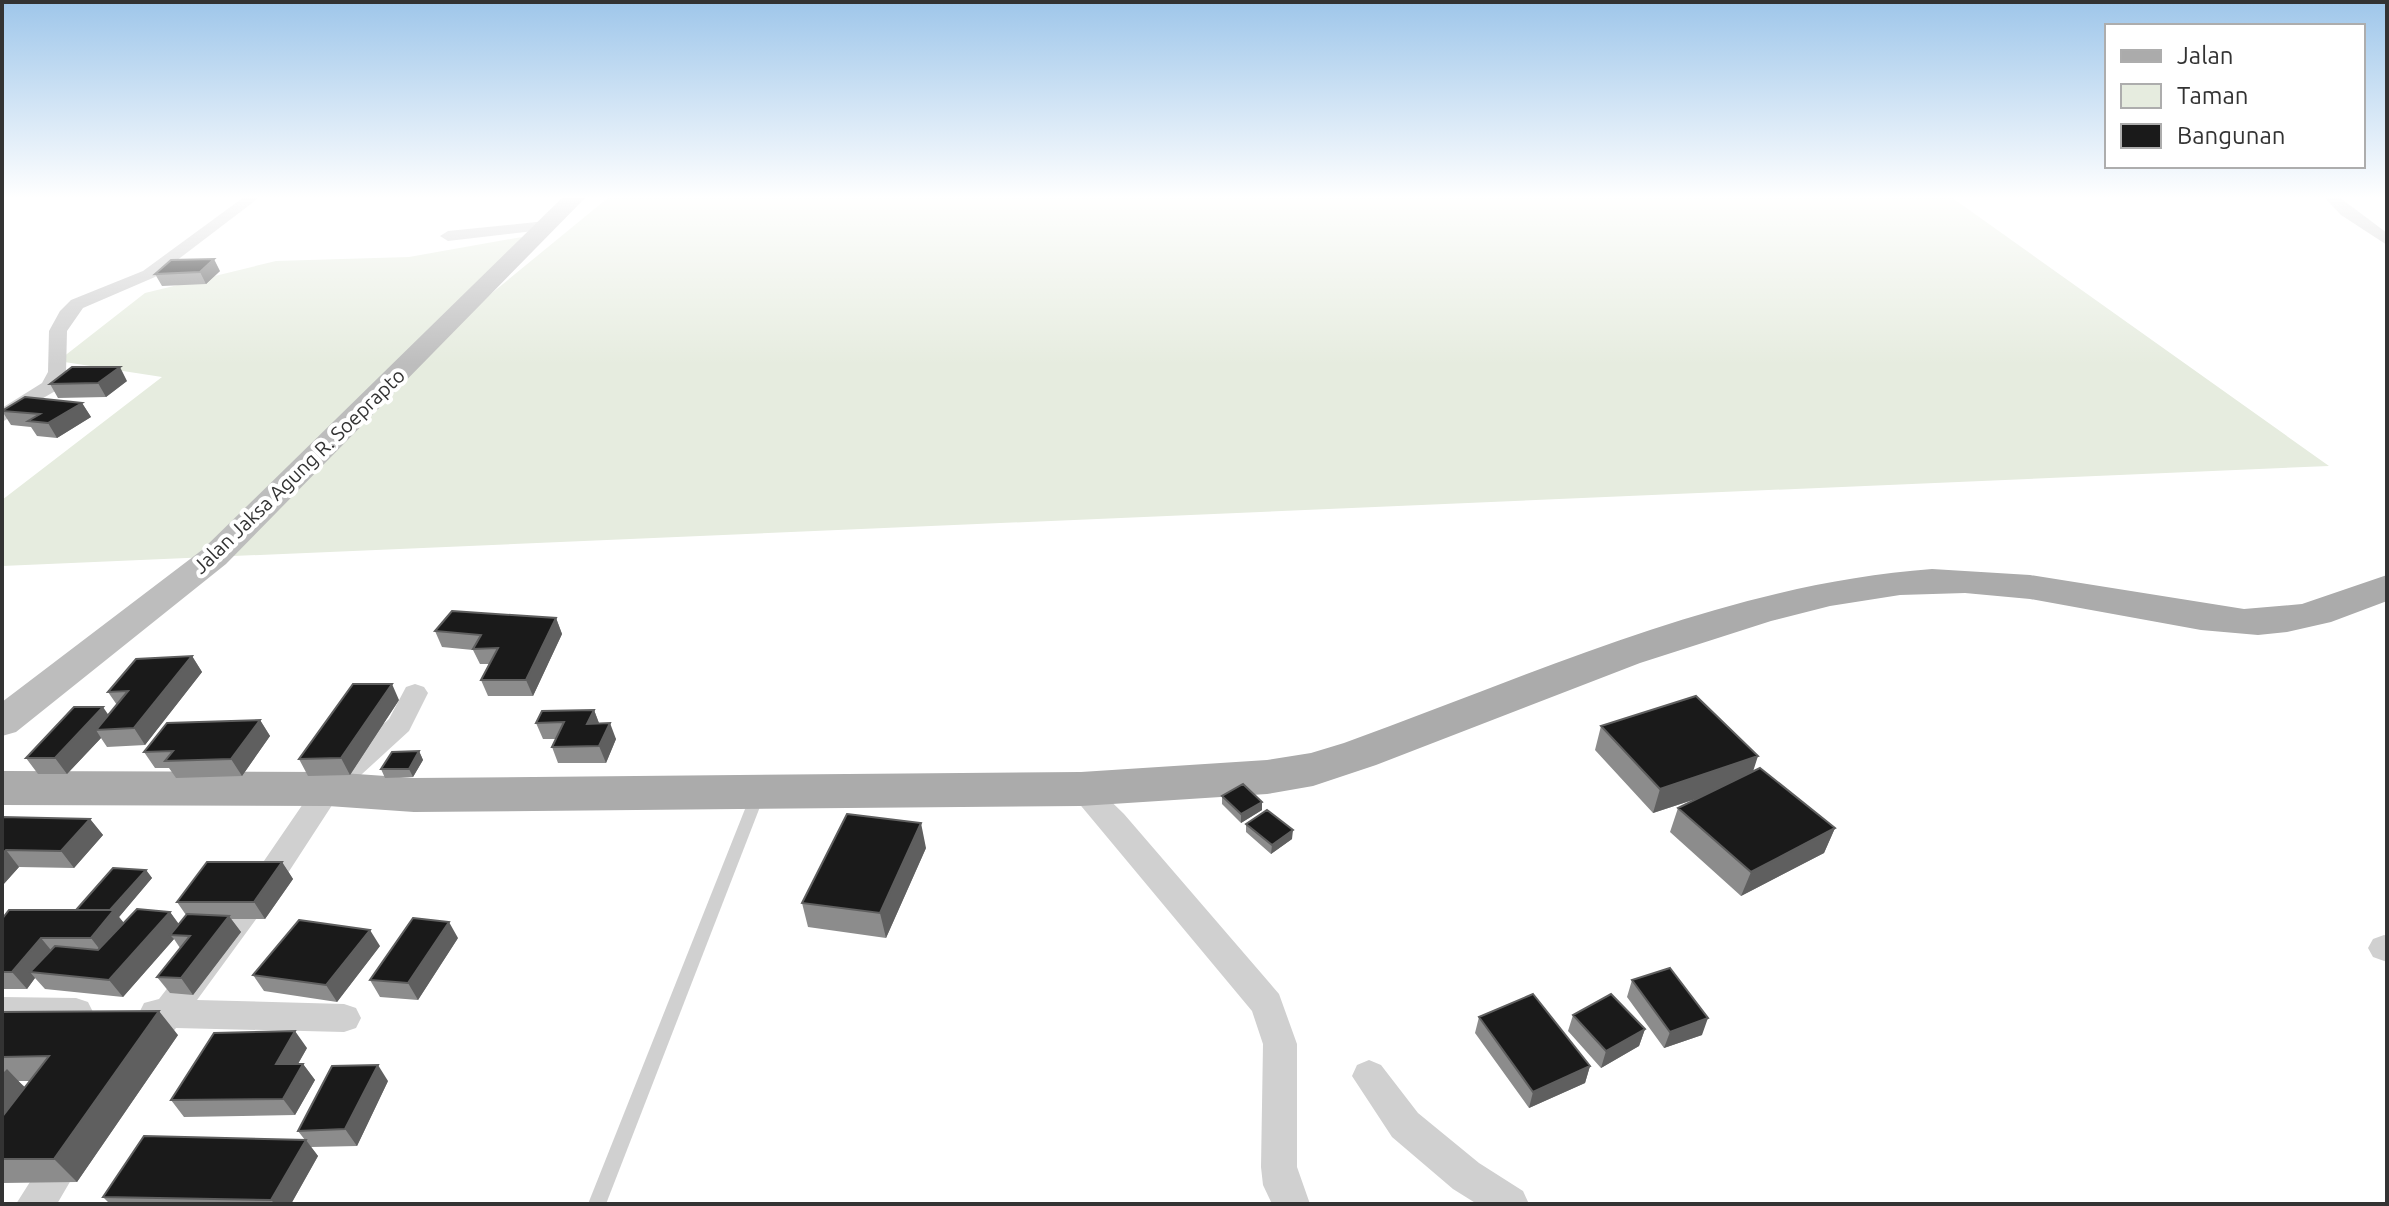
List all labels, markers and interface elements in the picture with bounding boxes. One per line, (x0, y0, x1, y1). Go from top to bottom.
legend (2105, 24, 2365, 168)
text: Jalan (2177, 42, 2234, 69)
text: Taman (2177, 82, 2249, 109)
text: Bangunan (2177, 122, 2286, 149)
street label: Jalan Jaksa Agung R. Soeprapto (188, 363, 409, 578)

